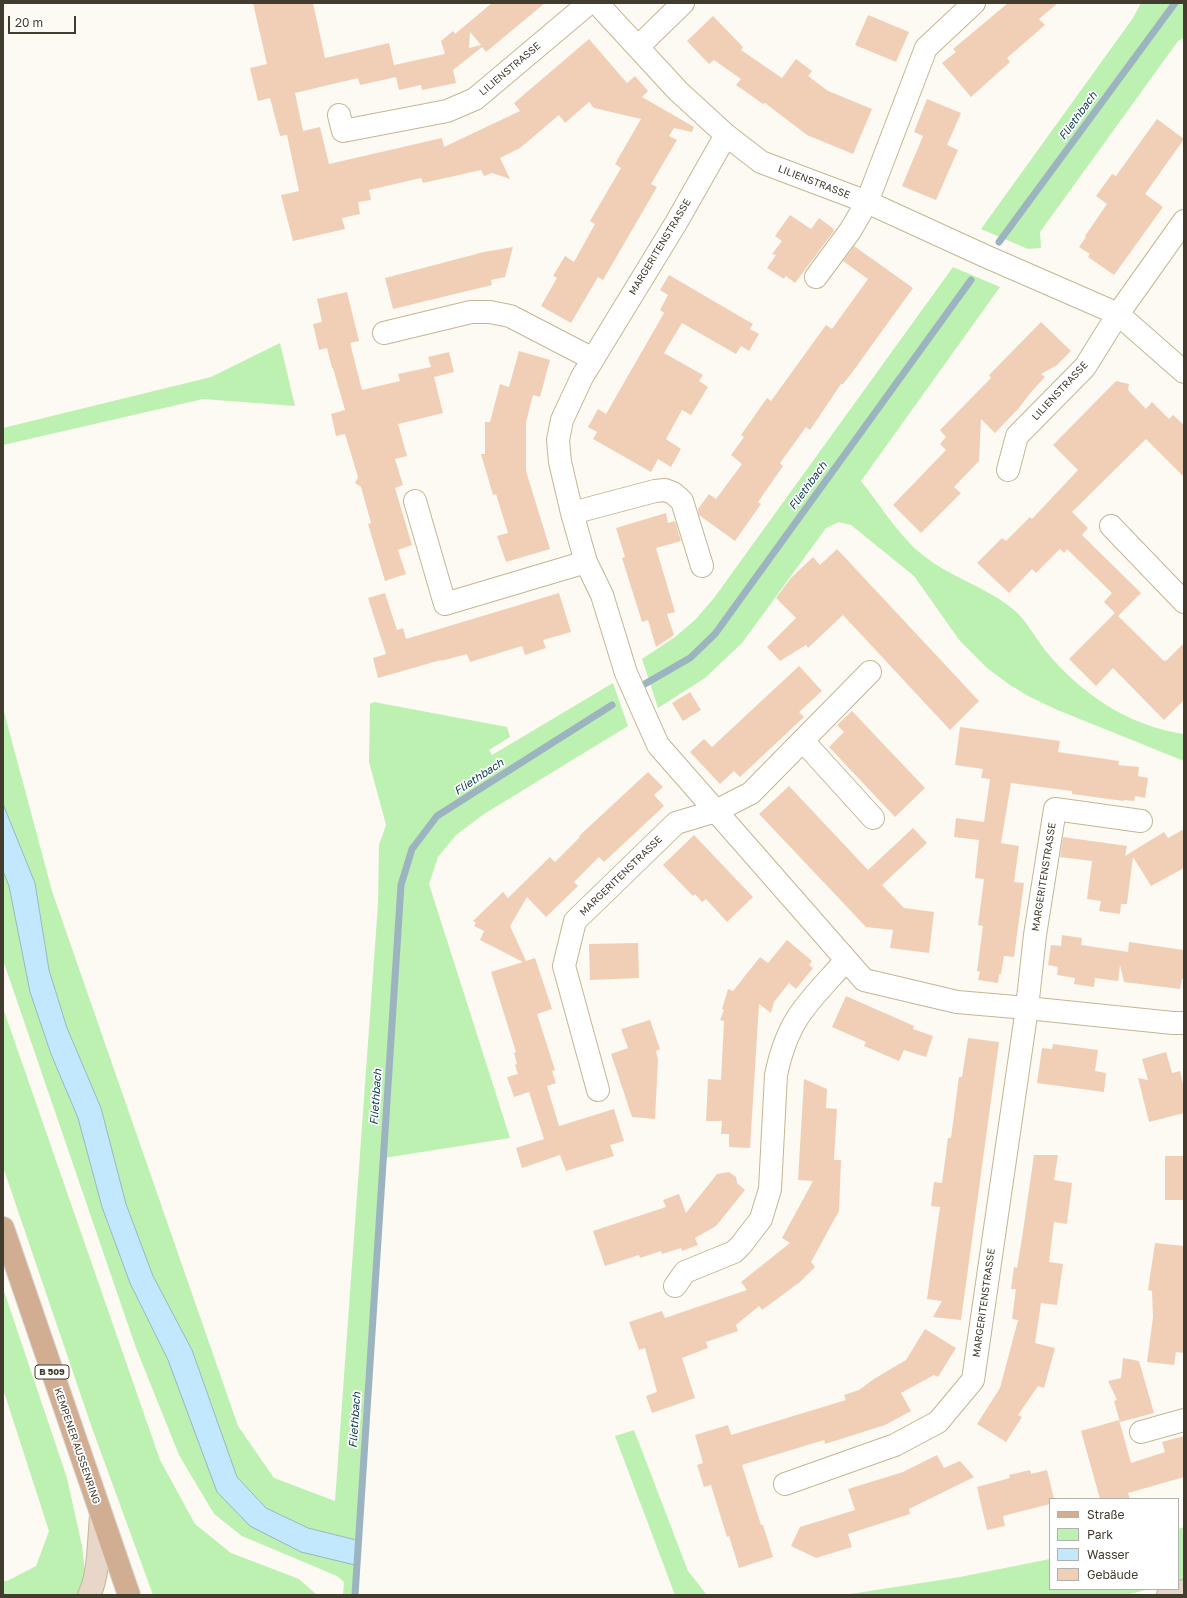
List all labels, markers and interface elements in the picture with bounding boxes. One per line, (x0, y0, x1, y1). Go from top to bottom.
scale bar (10, 8, 78, 34)
text: 20 m (15, 15, 43, 30)
street label: LILIENSTRASSE (477, 40, 543, 98)
water label: Fliethbach (1056, 89, 1100, 143)
street label: LILIENSTRASSE (776, 163, 852, 201)
street label: MARGERITENSTRASSE (627, 197, 693, 297)
street label: LILIENSTRASSE (1030, 359, 1090, 423)
water label: Fliethbach (786, 459, 830, 513)
water label: Fliethbach (452, 756, 506, 798)
street label: MARGERITENSTRASSE (1029, 822, 1059, 932)
street label: MARGERITENSTRASSE (577, 834, 665, 918)
water label: Fliethbach (367, 1068, 385, 1126)
street label: MARGERITENSTRASSE (970, 1248, 998, 1358)
road number: B 509 (35, 1365, 69, 1379)
street label: KEMPENER AUSSENRING (51, 1386, 103, 1506)
water label: Fliethbach (346, 1391, 364, 1449)
legend (1049, 1498, 1179, 1590)
text: Straße (1087, 1507, 1125, 1522)
text: Park (1087, 1527, 1113, 1542)
text: Wasser (1087, 1547, 1129, 1562)
text: Gebäude (1087, 1567, 1138, 1582)

